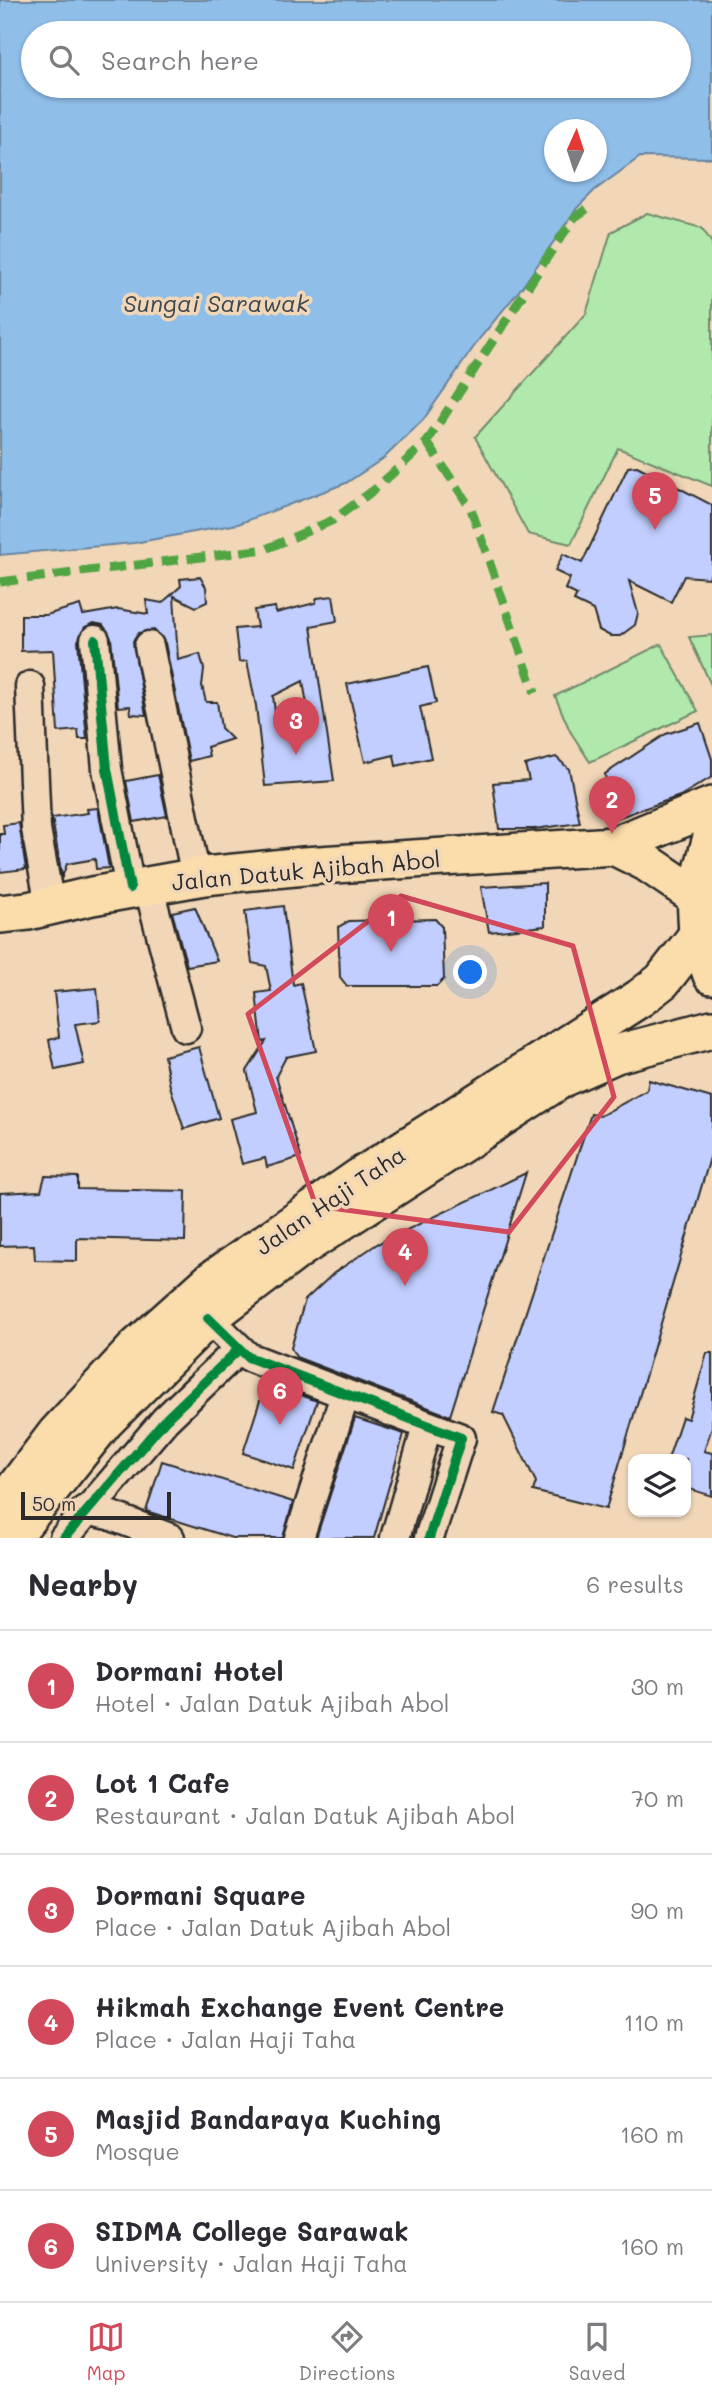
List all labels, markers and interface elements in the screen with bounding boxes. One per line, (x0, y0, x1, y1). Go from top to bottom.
search box (21, 21, 691, 98)
icon: search (45, 41, 83, 79)
text: Search here (101, 43, 259, 77)
north arrow (544, 119, 607, 182)
water label: Sungai Sarawak (123, 287, 310, 318)
pin: 5 (632, 472, 678, 530)
pin: 3 (273, 697, 319, 755)
pin: 2 (589, 776, 635, 834)
street label: Jalan Datuk Ajibah Abol (170, 843, 442, 897)
pin: 1 (368, 894, 414, 952)
your location (453, 955, 487, 989)
street label: Jalan Haji Taha (249, 1139, 411, 1261)
pin: 4 (382, 1228, 428, 1286)
pin: 6 (257, 1367, 303, 1425)
map controls (628, 1454, 691, 1517)
button: layers (628, 1454, 691, 1517)
scale bar (21, 1489, 172, 1521)
text: 50 m (32, 1491, 76, 1516)
text: Nearby (28, 1564, 138, 1604)
text: 6 results (586, 1569, 684, 1599)
text: Dormani Hotel (95, 1654, 283, 1688)
text: 1 (46, 1671, 56, 1701)
text: 30 m (631, 1671, 684, 1701)
text: Hotel · Jalan Datuk Ajibah Abol (95, 1688, 449, 1718)
text: Lot 1 Cafe (95, 1766, 230, 1800)
text: 2 (45, 1783, 57, 1813)
text: 70 m (631, 1783, 684, 1813)
text: Restaurant · Jalan Datuk Ajibah Abol (95, 1800, 515, 1830)
text: Dormani Square (95, 1878, 306, 1912)
text: 3 (44, 1895, 58, 1925)
text: 90 m (631, 1895, 684, 1925)
text: Place · Jalan Datuk Ajibah Abol (95, 1912, 451, 1942)
text: Hikmah Exchange Event Centre (95, 1990, 504, 2024)
text: 4 (44, 2007, 58, 2037)
text: 110 m (624, 2007, 684, 2037)
text: Place · Jalan Haji Taha (95, 2024, 356, 2054)
text: Masjid Bandaraya Kuching (95, 2102, 441, 2136)
text: 5 (44, 2119, 58, 2149)
text: 160 m (620, 2119, 684, 2149)
text: Mosque (95, 2136, 180, 2166)
text: SIDMA College Sarawak (95, 2214, 408, 2248)
text: 6 (44, 2231, 58, 2261)
text: 160 m (620, 2231, 684, 2261)
text: University · Jalan Haji Taha (95, 2248, 408, 2278)
tab: Map (87, 2318, 125, 2385)
tab: Directions (299, 2318, 395, 2385)
tab: Saved (569, 2318, 625, 2385)

